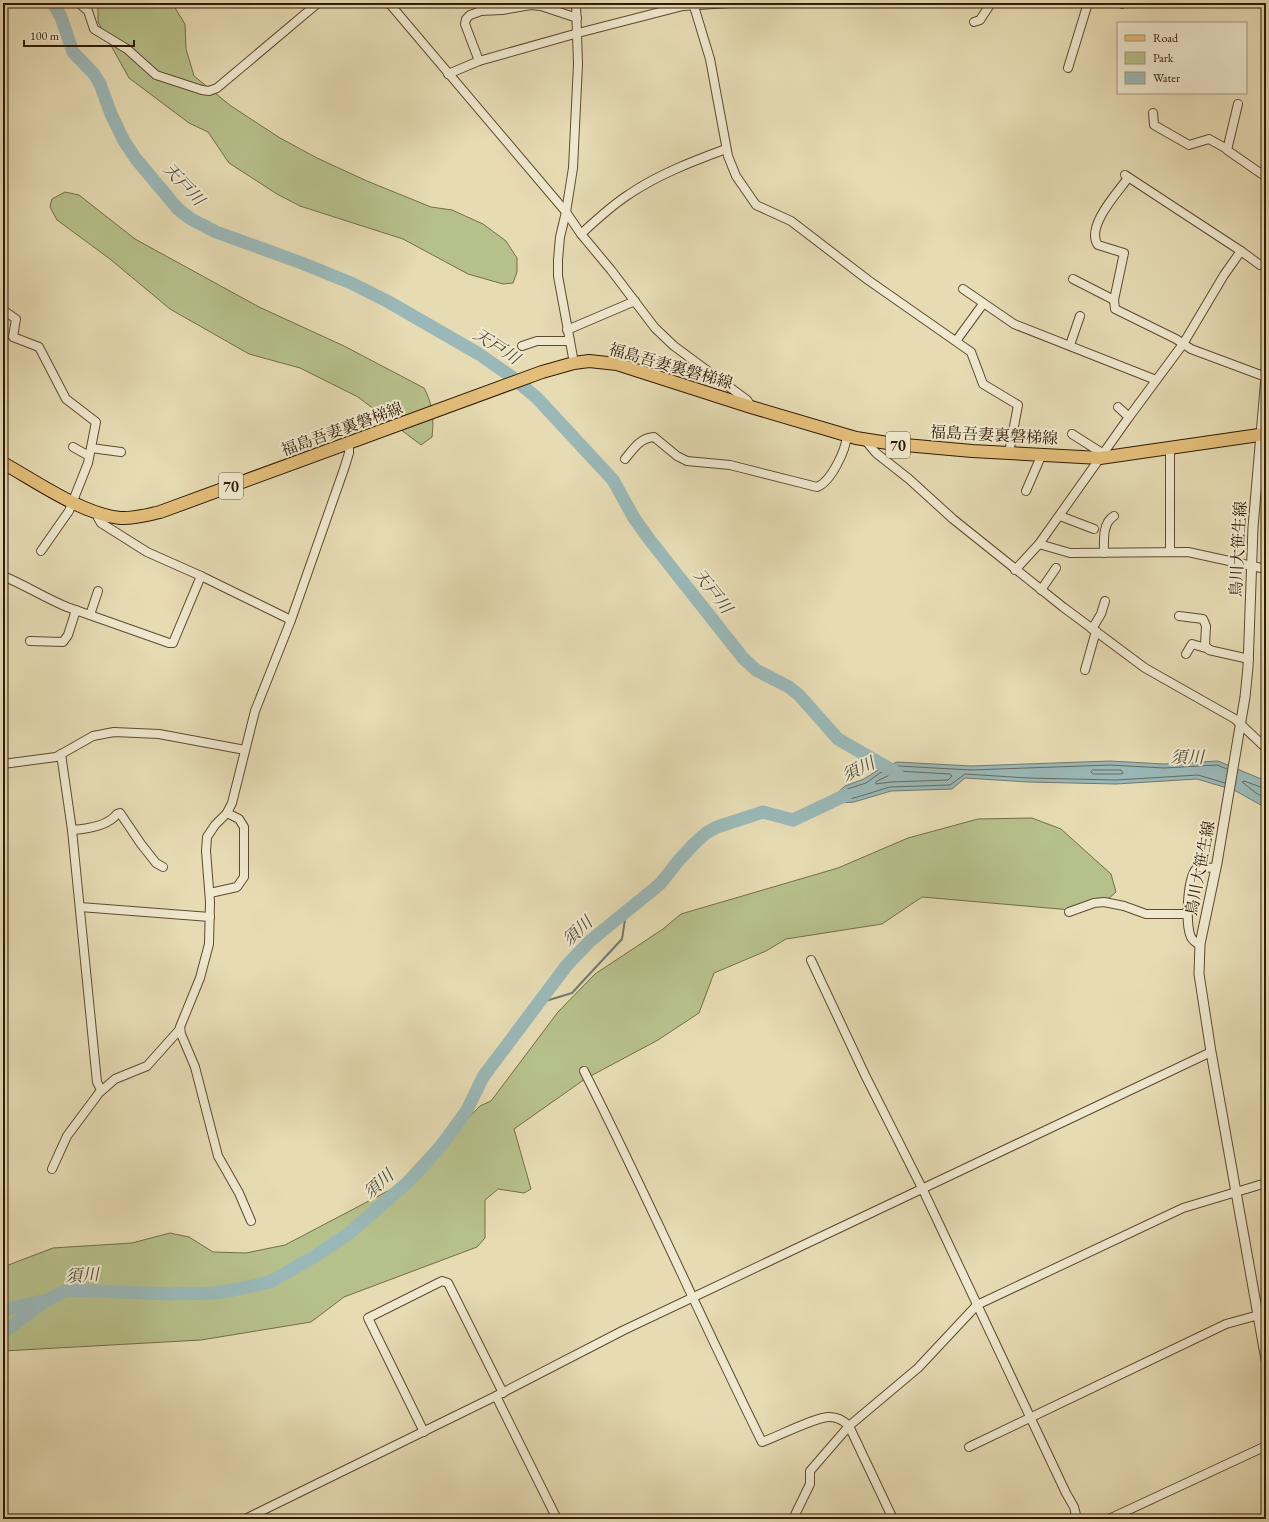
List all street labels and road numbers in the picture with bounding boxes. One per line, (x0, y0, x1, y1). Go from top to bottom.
street label: 福島吾妻裏磐梯線 (607, 338, 735, 394)
street label: 福島吾妻裏磐梯線 (278, 397, 406, 461)
street label: 福島吾妻裏磐梯線 (930, 421, 1058, 449)
road number: 70 (886, 432, 910, 458)
road number: 70 (219, 473, 243, 499)
street label: 鳥川大笹生線 (1225, 501, 1251, 597)
street label: 鳥川大笹生線 (1181, 819, 1219, 917)

